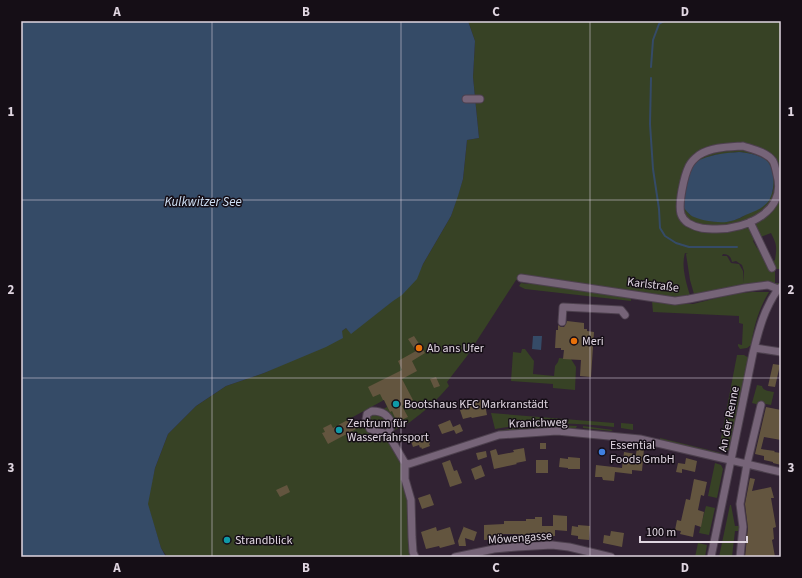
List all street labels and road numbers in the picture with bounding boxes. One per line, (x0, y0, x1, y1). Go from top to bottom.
street label: Karlstraße (626, 273, 680, 297)
street label: An der Renne (714, 385, 744, 453)
street label: Kranichweg (508, 413, 568, 433)
street label: Möwengasse (487, 527, 553, 549)

